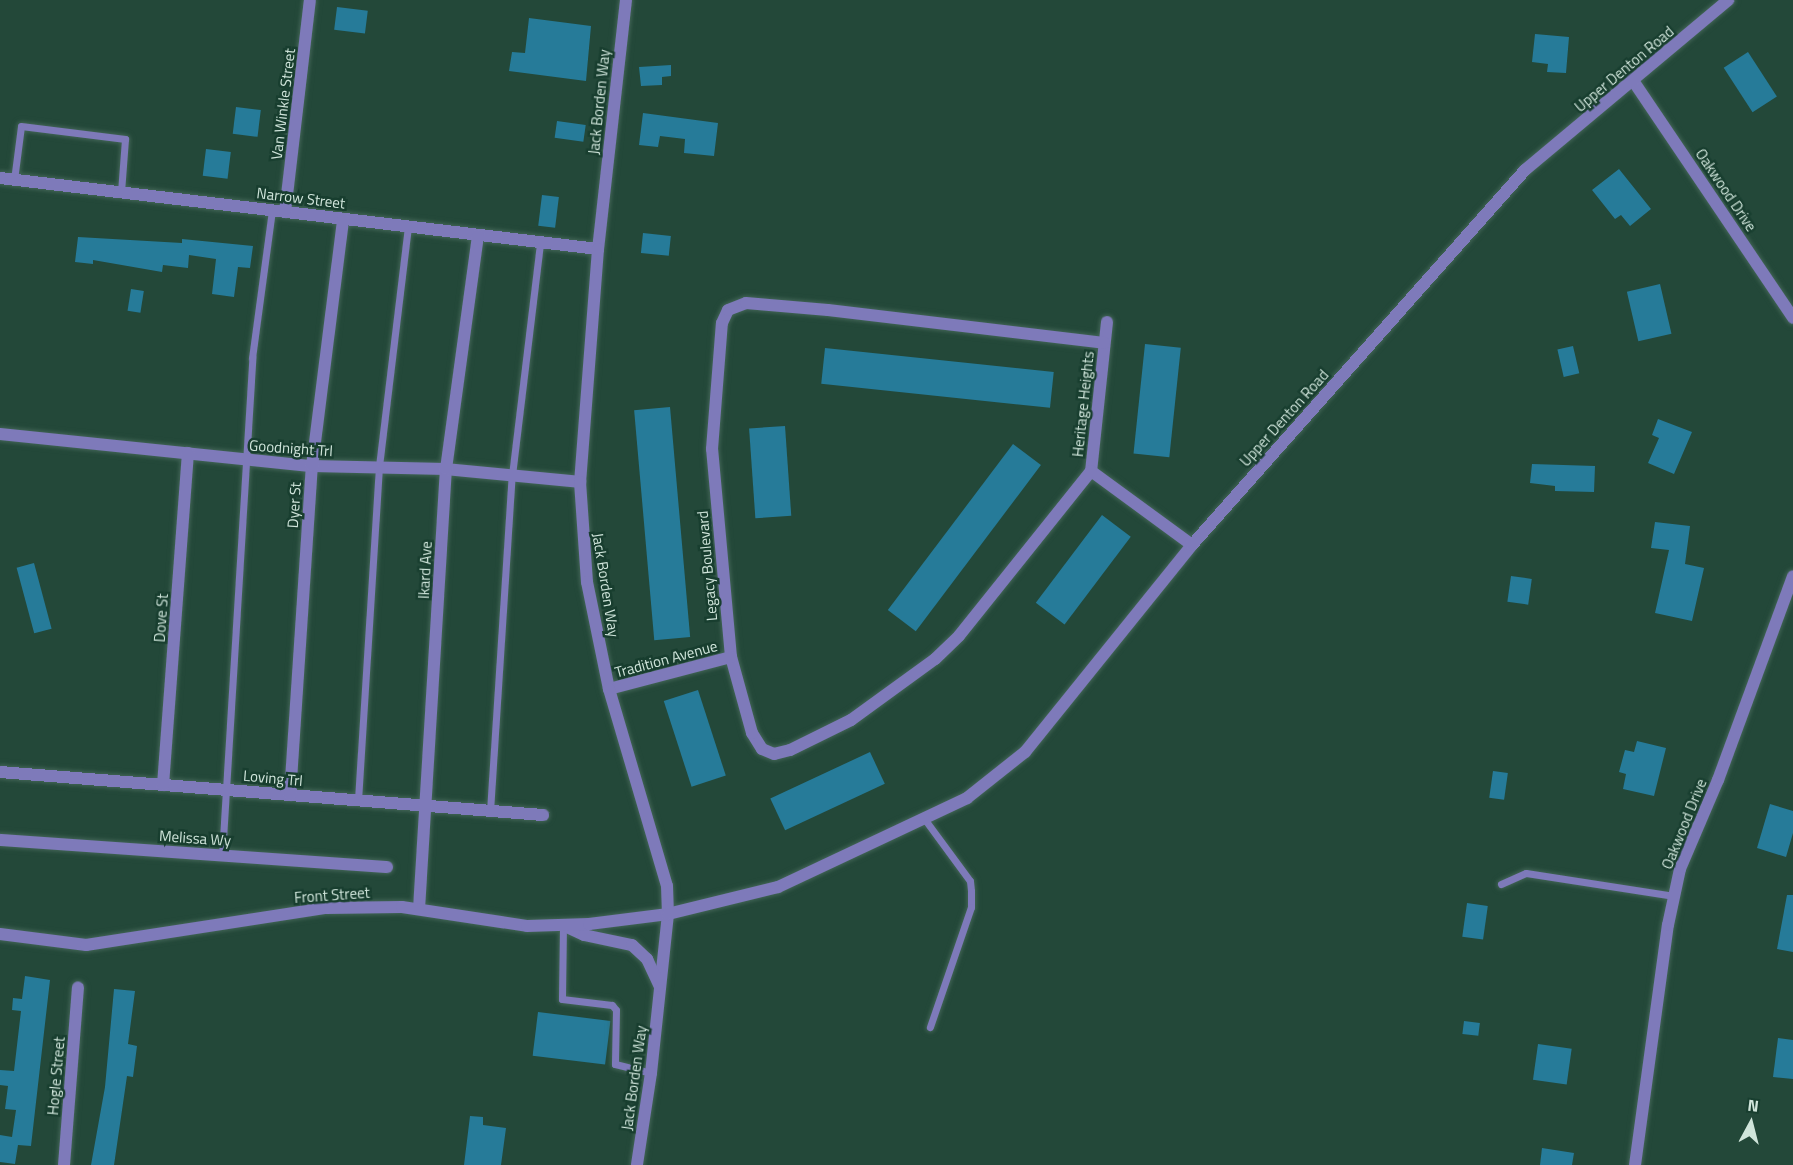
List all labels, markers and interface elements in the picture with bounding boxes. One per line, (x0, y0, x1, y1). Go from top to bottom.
street label: Upper Denton Road (1571, 22, 1677, 116)
street label: Van Winkle Street (267, 47, 299, 161)
street label: Jack Borden Way (585, 49, 613, 155)
street label: Oakwood Drive (1692, 145, 1760, 235)
street label: Narrow Street (256, 184, 346, 212)
street label: Heritage Heights (1068, 350, 1098, 458)
street label: Upper Denton Road (1236, 366, 1332, 470)
street label: Goodnight Trl (249, 436, 333, 460)
street label: Dyer St (283, 481, 305, 529)
street label: Legacy Boulevard (693, 510, 721, 622)
street label: Jack Borden Way (589, 531, 623, 639)
street label: Ikard Ave (414, 541, 436, 599)
street label: Dove St (150, 593, 172, 643)
street label: Tradition Avenue (613, 637, 719, 681)
street label: Loving Trl (242, 766, 304, 790)
street label: Oakwood Drive (1658, 776, 1710, 872)
street label: Melissa Wy (158, 827, 232, 849)
street label: Front Street (294, 883, 370, 907)
street label: Jack Borden Way (618, 1024, 650, 1132)
street label: Hogle Street (44, 1036, 68, 1116)
north arrow (1721, 1093, 1781, 1153)
text: N (1746, 1093, 1760, 1118)

